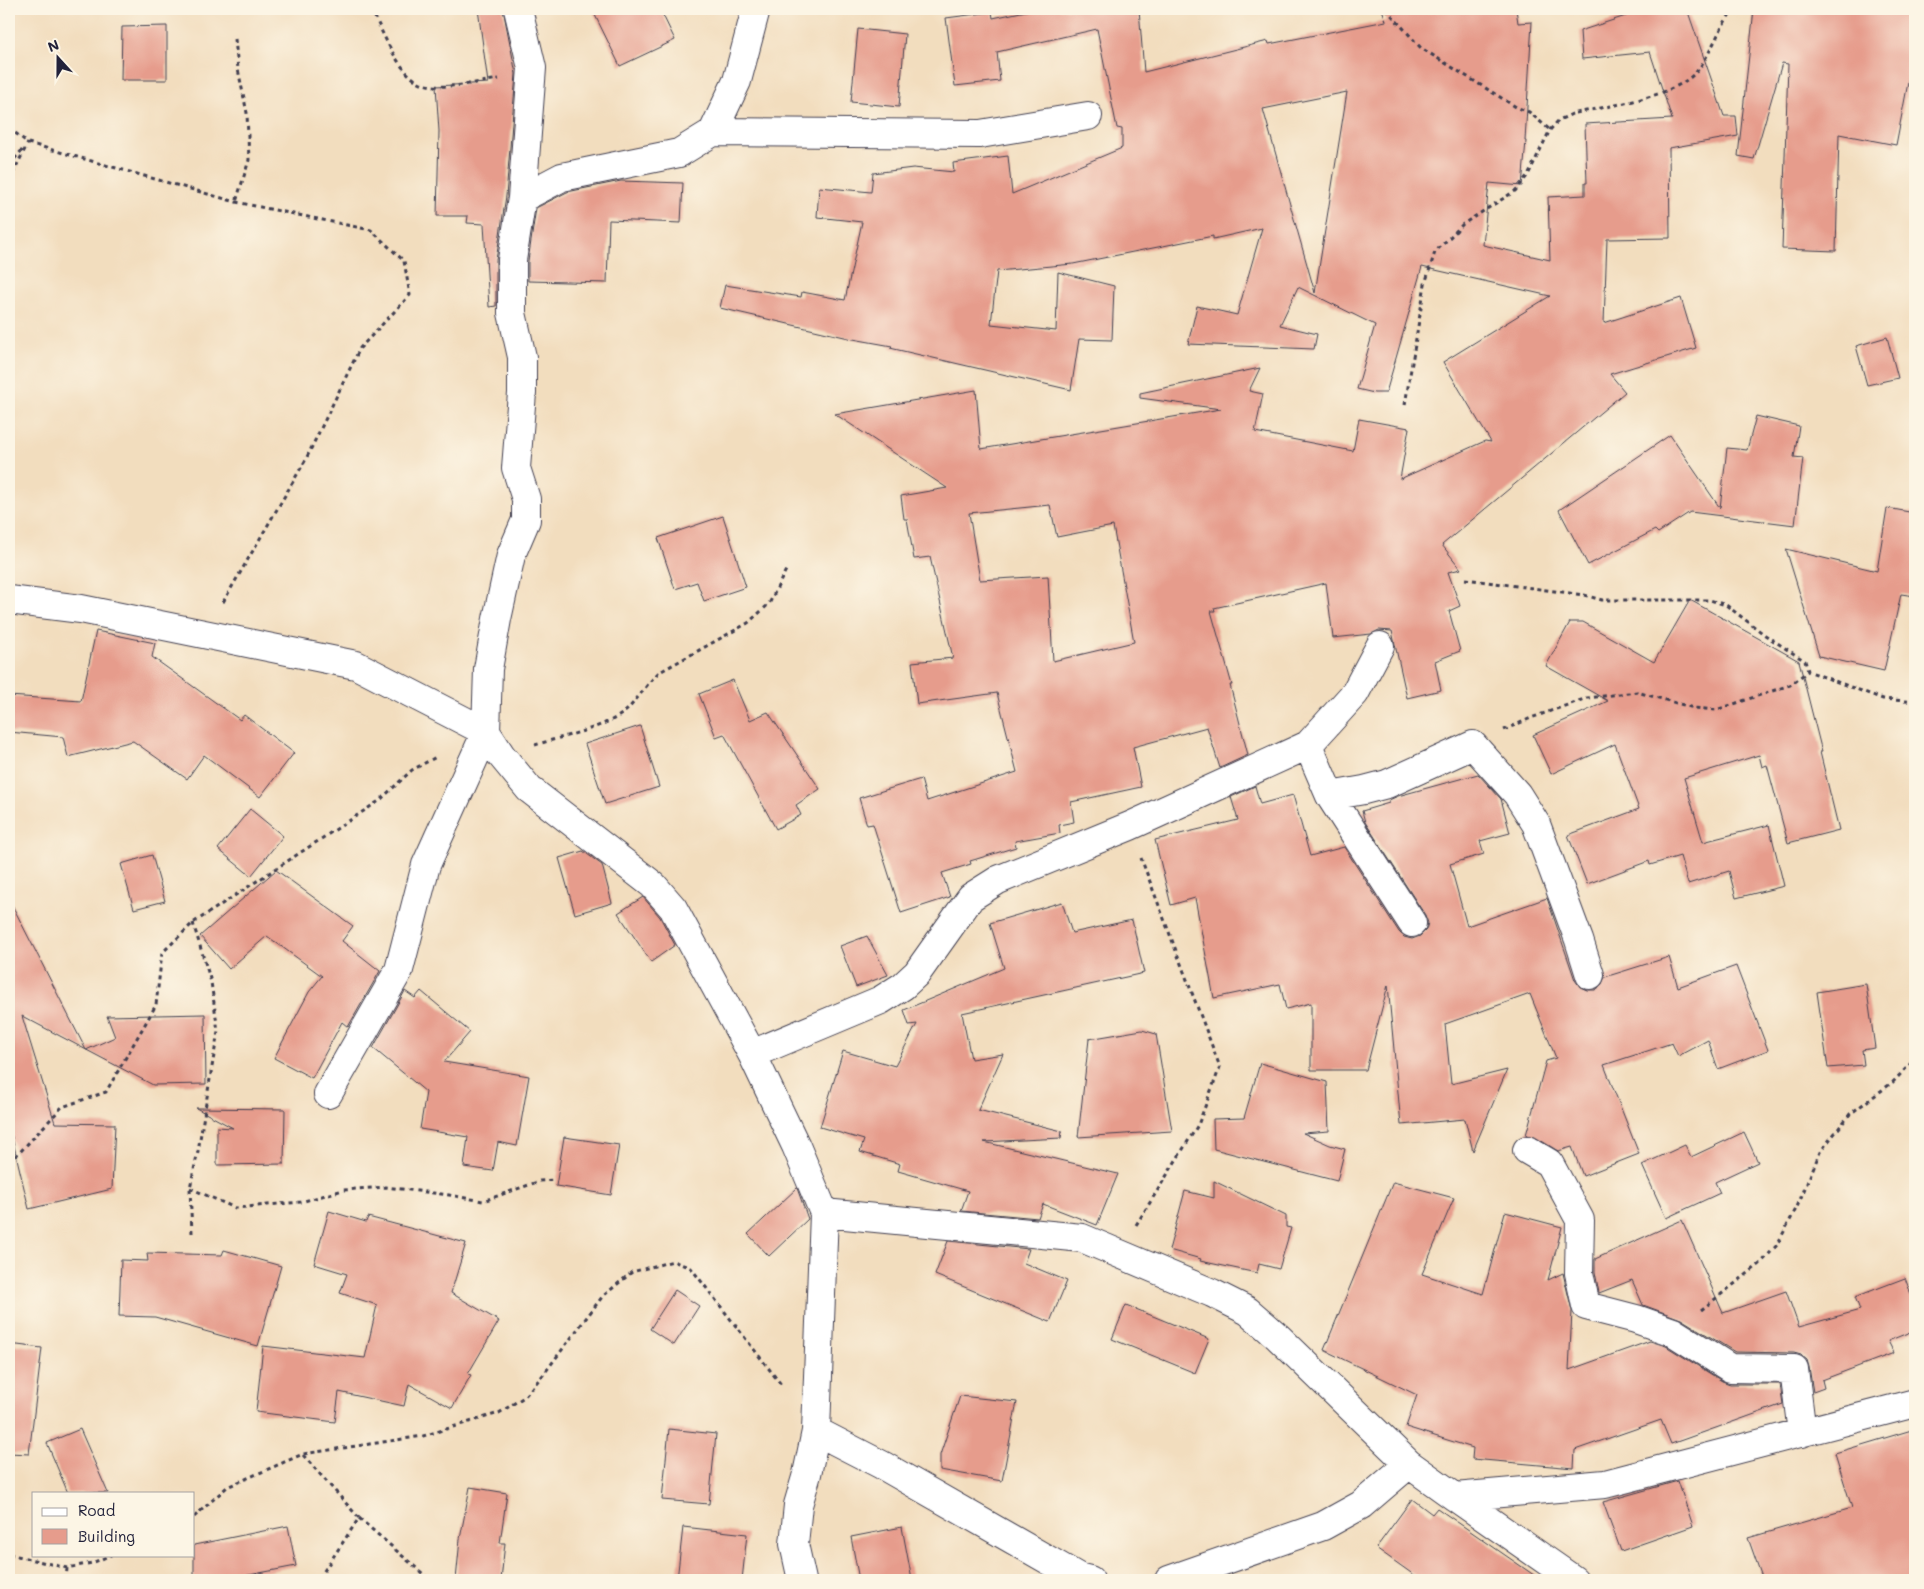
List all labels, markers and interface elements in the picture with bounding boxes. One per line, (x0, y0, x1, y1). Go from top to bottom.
north arrow (32, 32, 82, 82)
text: N (45, 35, 62, 56)
legend (32, 1492, 195, 1556)
text: Road (78, 1500, 115, 1520)
text: Building (78, 1526, 135, 1546)

